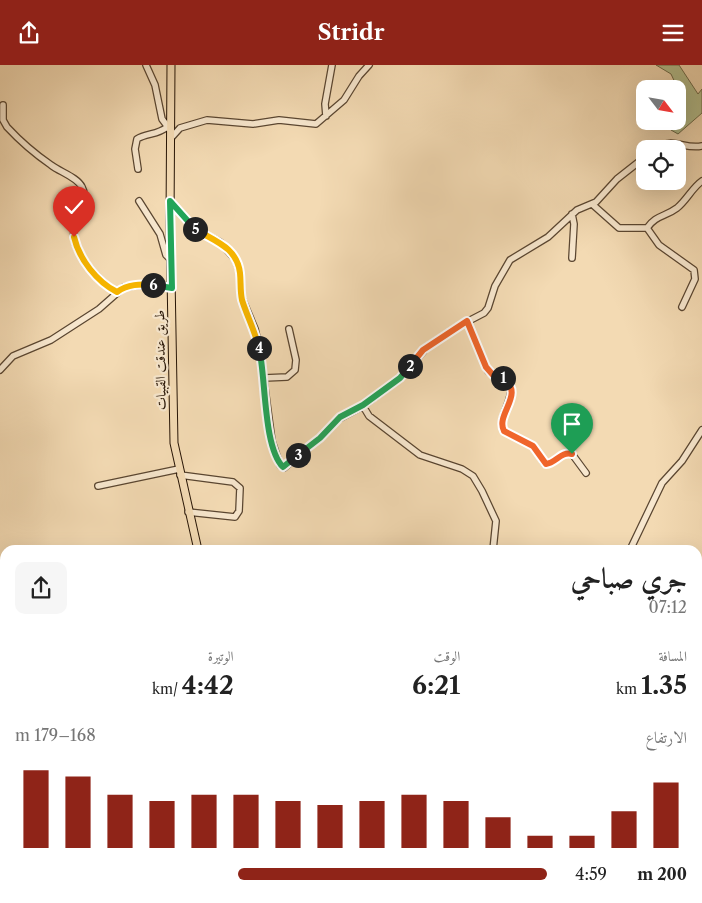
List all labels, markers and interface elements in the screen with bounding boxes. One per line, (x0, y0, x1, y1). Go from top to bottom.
icon: share (15, 19, 43, 47)
text: Stridr (318, 19, 384, 46)
icon: menu (659, 19, 687, 47)
north arrow (636, 80, 686, 130)
map controls (636, 80, 686, 190)
button: locate (636, 140, 686, 190)
pin (53, 186, 95, 237)
icon: check (60, 193, 88, 221)
pin: 5 (182, 217, 208, 241)
text: 5 (192, 220, 199, 238)
pin: 6 (140, 273, 166, 297)
text: 6 (149, 276, 158, 294)
street label: طريق عندقت القبيات (150, 310, 170, 410)
pin: 4 (246, 335, 272, 361)
text: 4 (255, 339, 264, 357)
pin: 2 (398, 353, 422, 379)
text: 2 (406, 357, 415, 375)
pin: 1 (490, 365, 516, 391)
text: 1 (500, 369, 507, 387)
pin (551, 403, 593, 454)
icon: arrive (558, 410, 586, 438)
pin: 3 (286, 443, 310, 467)
text: 3 (295, 446, 302, 464)
text: جري صباحي (571, 561, 687, 595)
button: share (15, 562, 67, 614)
text: 07:12 (649, 597, 687, 617)
text: الوتيرة (208, 647, 234, 665)
text: الوقت (434, 647, 460, 665)
text: المسافة (658, 647, 687, 665)
text: 4:42 (182, 670, 234, 701)
text: 6:21 (412, 670, 460, 701)
text: 1.35 (641, 670, 687, 701)
text: /km (152, 680, 182, 698)
text: km (616, 680, 641, 698)
text: 168–179 m (15, 725, 96, 745)
text: الارتفاع (645, 727, 687, 747)
text: 4:59 (575, 864, 607, 884)
text: 200 m (637, 864, 687, 884)

